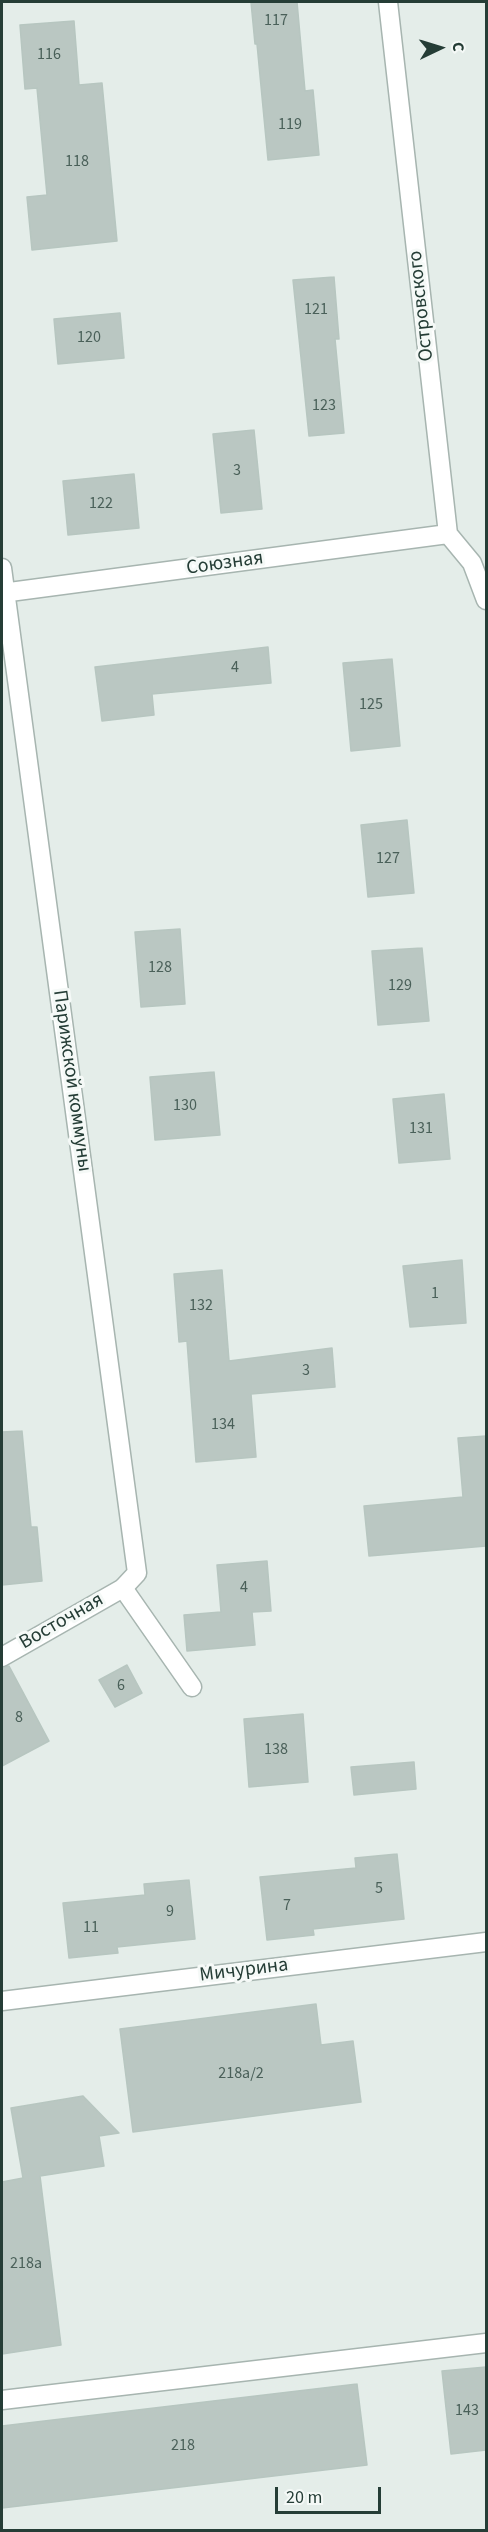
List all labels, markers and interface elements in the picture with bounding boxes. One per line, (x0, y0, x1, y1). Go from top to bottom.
house number: 117 (264, 11, 288, 31)
north arrow (410, 18, 470, 78)
text: С (447, 41, 469, 52)
house number: 116 (37, 45, 61, 65)
house number: 119 (278, 115, 302, 135)
house number: 118 (65, 152, 89, 172)
street label: Островского (404, 249, 440, 363)
house number: 121 (304, 300, 328, 320)
house number: 120 (77, 328, 101, 348)
house number: 123 (312, 396, 336, 416)
house number: 3 (233, 461, 241, 481)
house number: 122 (89, 494, 113, 514)
street label: Союзная (185, 547, 265, 581)
house number: 4 (231, 658, 239, 678)
house number: 125 (359, 695, 383, 715)
house number: 127 (376, 849, 400, 869)
house number: 128 (148, 958, 172, 978)
house number: 129 (388, 976, 412, 996)
street label: Парижской коммуны (46, 989, 96, 1173)
house number: 130 (173, 1096, 197, 1116)
house number: 131 (409, 1119, 433, 1139)
house number: 1 (431, 1284, 439, 1304)
house number: 132 (189, 1296, 213, 1316)
house number: 3 (302, 1361, 310, 1381)
house number: 134 (211, 1415, 235, 1435)
house number: 4 (240, 1578, 248, 1598)
street label: Восточная (16, 1588, 108, 1656)
house number: 6 (117, 1676, 125, 1696)
house number: 8 (15, 1708, 23, 1728)
house number: 138 (264, 1740, 288, 1760)
house number: 5 (375, 1879, 383, 1899)
house number: 7 (283, 1896, 291, 1916)
house number: 9 (166, 1902, 174, 1922)
house number: 11 (83, 1918, 99, 1938)
street label: Мичурина (198, 1954, 290, 1988)
house number: 218а/2 (218, 2064, 264, 2084)
house number: 218а (10, 2254, 42, 2274)
house number: 143 (455, 2401, 479, 2421)
house number: 218 (171, 2436, 195, 2456)
scale bar (278, 2475, 384, 2513)
text: 20 m (286, 2485, 322, 2510)

